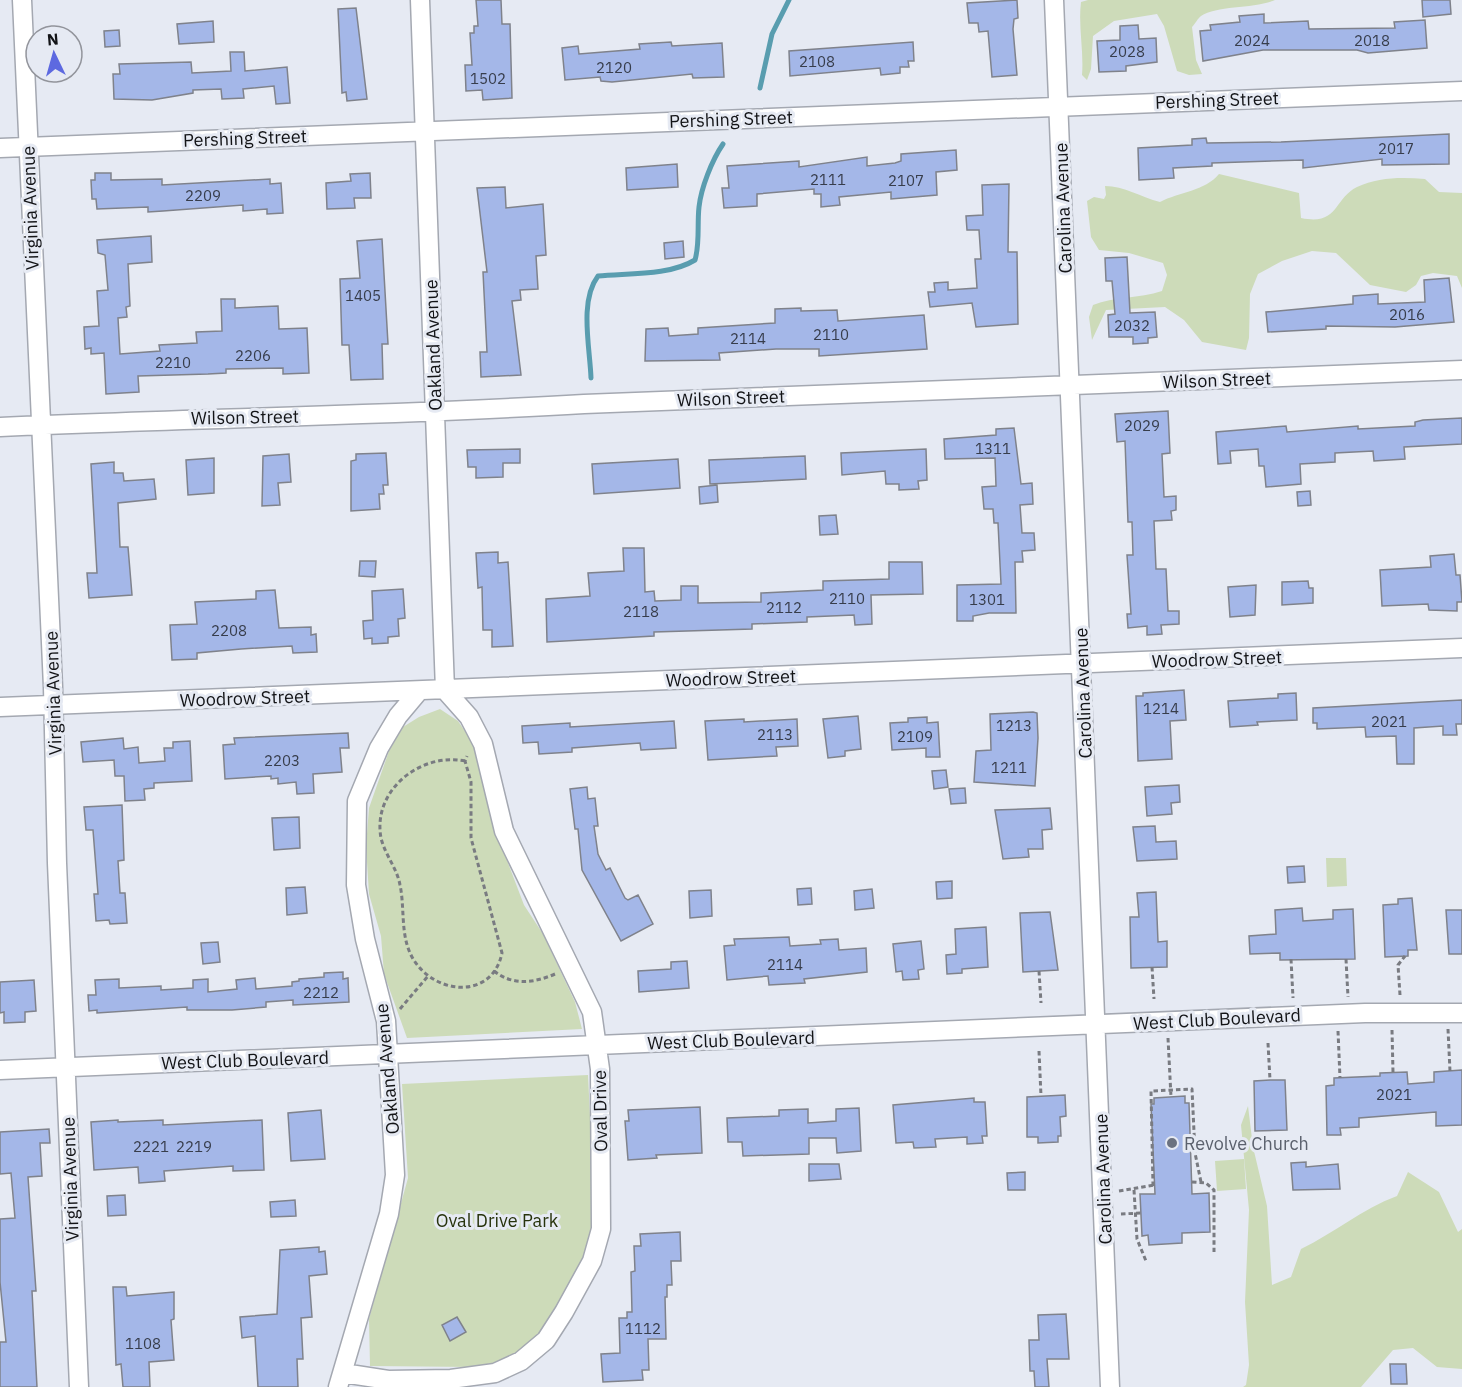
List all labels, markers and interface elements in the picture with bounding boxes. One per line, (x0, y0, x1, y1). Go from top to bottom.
north arrow (24, 24, 84, 84)
text: N (46, 29, 59, 50)
house number: 2024 (1234, 31, 1270, 50)
house number: 2018 (1354, 31, 1390, 50)
house number: 2028 (1109, 42, 1145, 61)
house number: 2108 (799, 52, 835, 71)
house number: 2120 (596, 58, 632, 77)
house number: 1502 (470, 69, 506, 88)
street label: Pershing Street (1155, 86, 1279, 114)
street label: Pershing Street (669, 105, 793, 133)
street label: Pershing Street (183, 124, 307, 152)
house number: 2017 (1378, 139, 1414, 158)
street label: Carolina Avenue (1049, 142, 1077, 274)
street label: Virginia Avenue (16, 145, 44, 271)
house number: 2111 (810, 170, 846, 189)
house number: 2107 (888, 171, 924, 190)
house number: 2209 (185, 186, 221, 205)
street label: Oakland Avenue (419, 279, 447, 411)
house number: 1405 (345, 286, 381, 305)
house number: 2016 (1389, 305, 1425, 324)
house number: 2032 (1114, 316, 1150, 335)
house number: 2110 (813, 325, 849, 344)
house number: 2114 (730, 329, 766, 348)
house number: 2206 (235, 346, 271, 365)
house number: 2210 (155, 353, 191, 372)
street label: Wilson Street (1163, 367, 1271, 393)
street label: Wilson Street (677, 385, 785, 411)
street label: Wilson Street (191, 405, 299, 429)
house number: 2029 (1124, 416, 1160, 435)
house number: 1311 (975, 439, 1011, 458)
house number: 2110 (829, 589, 865, 608)
house number: 1301 (969, 590, 1005, 609)
house number: 2112 (766, 598, 802, 617)
house number: 2118 (623, 602, 659, 621)
house number: 2208 (211, 621, 247, 640)
street label: Carolina Avenue (1069, 627, 1097, 759)
street label: Virginia Avenue (39, 630, 67, 756)
street label: Woodrow Street (1151, 645, 1283, 673)
street label: Woodrow Street (665, 664, 797, 692)
street label: Woodrow Street (179, 684, 311, 712)
house number: 1214 (1143, 699, 1179, 718)
house number: 2021 (1371, 712, 1407, 731)
house number: 1213 (996, 716, 1032, 735)
house number: 2113 (757, 725, 793, 744)
house number: 2109 (897, 727, 933, 746)
house number: 2203 (264, 751, 300, 770)
house number: 1211 (991, 758, 1027, 777)
house number: 2114 (767, 955, 803, 974)
house number: 2212 (303, 983, 339, 1002)
street label: Oakland Avenue (370, 1002, 404, 1135)
street label: West Club Boulevard (1133, 1003, 1301, 1035)
street label: West Club Boulevard (647, 1026, 815, 1054)
street label: West Club Boulevard (161, 1046, 329, 1074)
street label: Oval Drive (588, 1070, 612, 1152)
house number: 2021 (1376, 1085, 1412, 1104)
street label: Carolina Avenue (1089, 1113, 1117, 1245)
street label: Virginia Avenue (56, 1116, 84, 1242)
place label: Revolve Church (1184, 1132, 1309, 1155)
marker: Revolve Church (1165, 1136, 1179, 1150)
house number: 2221 (133, 1137, 169, 1156)
house number: 2219 (176, 1137, 212, 1156)
park label: Oval Drive Park (436, 1209, 559, 1232)
house number: 1112 (625, 1319, 661, 1338)
house number: 1108 (125, 1334, 161, 1353)

